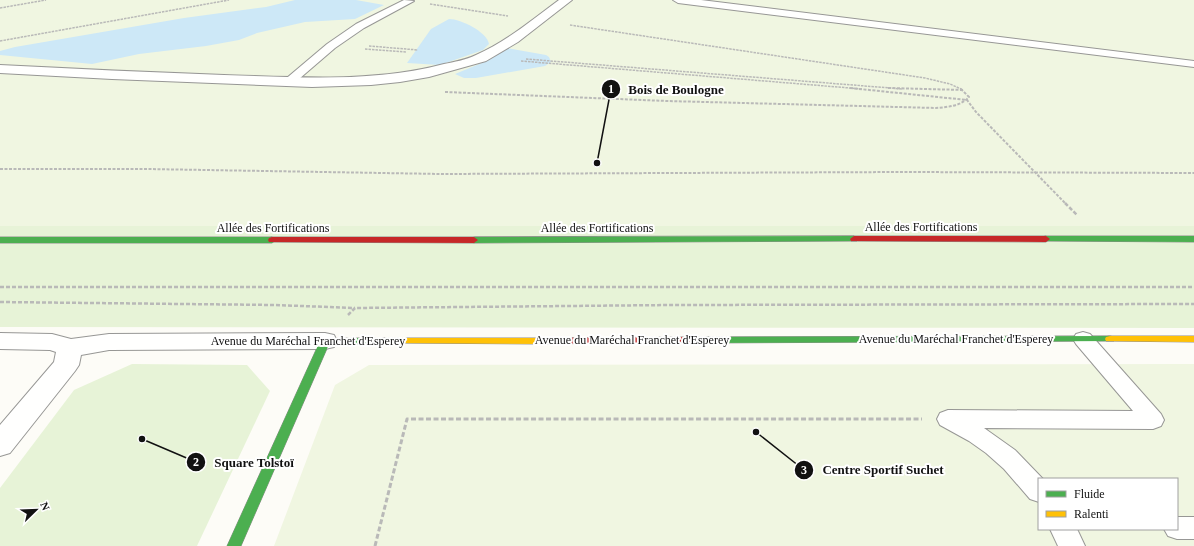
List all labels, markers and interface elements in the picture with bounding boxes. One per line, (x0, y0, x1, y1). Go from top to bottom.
callout: Bois de Boulogne (601, 76, 732, 101)
text: 1 (608, 82, 614, 96)
text: Bois de Boulogne (628, 82, 724, 97)
street label: Allée des Fortifications (865, 220, 978, 234)
street label: Allée des Fortifications (217, 221, 330, 235)
street label: Allée des Fortifications (541, 221, 654, 235)
street label: Avenue du Maréchal Franchet d'Esperey (859, 332, 1053, 346)
street label: Avenue du Maréchal Franchet d'Esperey (535, 333, 729, 347)
street label: Avenue du Maréchal Franchet d'Esperey (211, 334, 405, 348)
callout: Square Tolstoï (186, 449, 302, 474)
text: 2 (193, 455, 199, 469)
text: Square Tolstoï (214, 455, 294, 470)
callout: Centre Sportif Suchet (794, 457, 951, 482)
text: Centre Sportif Suchet (822, 462, 944, 477)
text: 3 (801, 463, 807, 477)
legend (1038, 478, 1178, 530)
text: Fluide (1074, 487, 1105, 501)
north arrow (16, 490, 56, 530)
text: N (38, 500, 52, 512)
text: Ralenti (1074, 507, 1109, 521)

